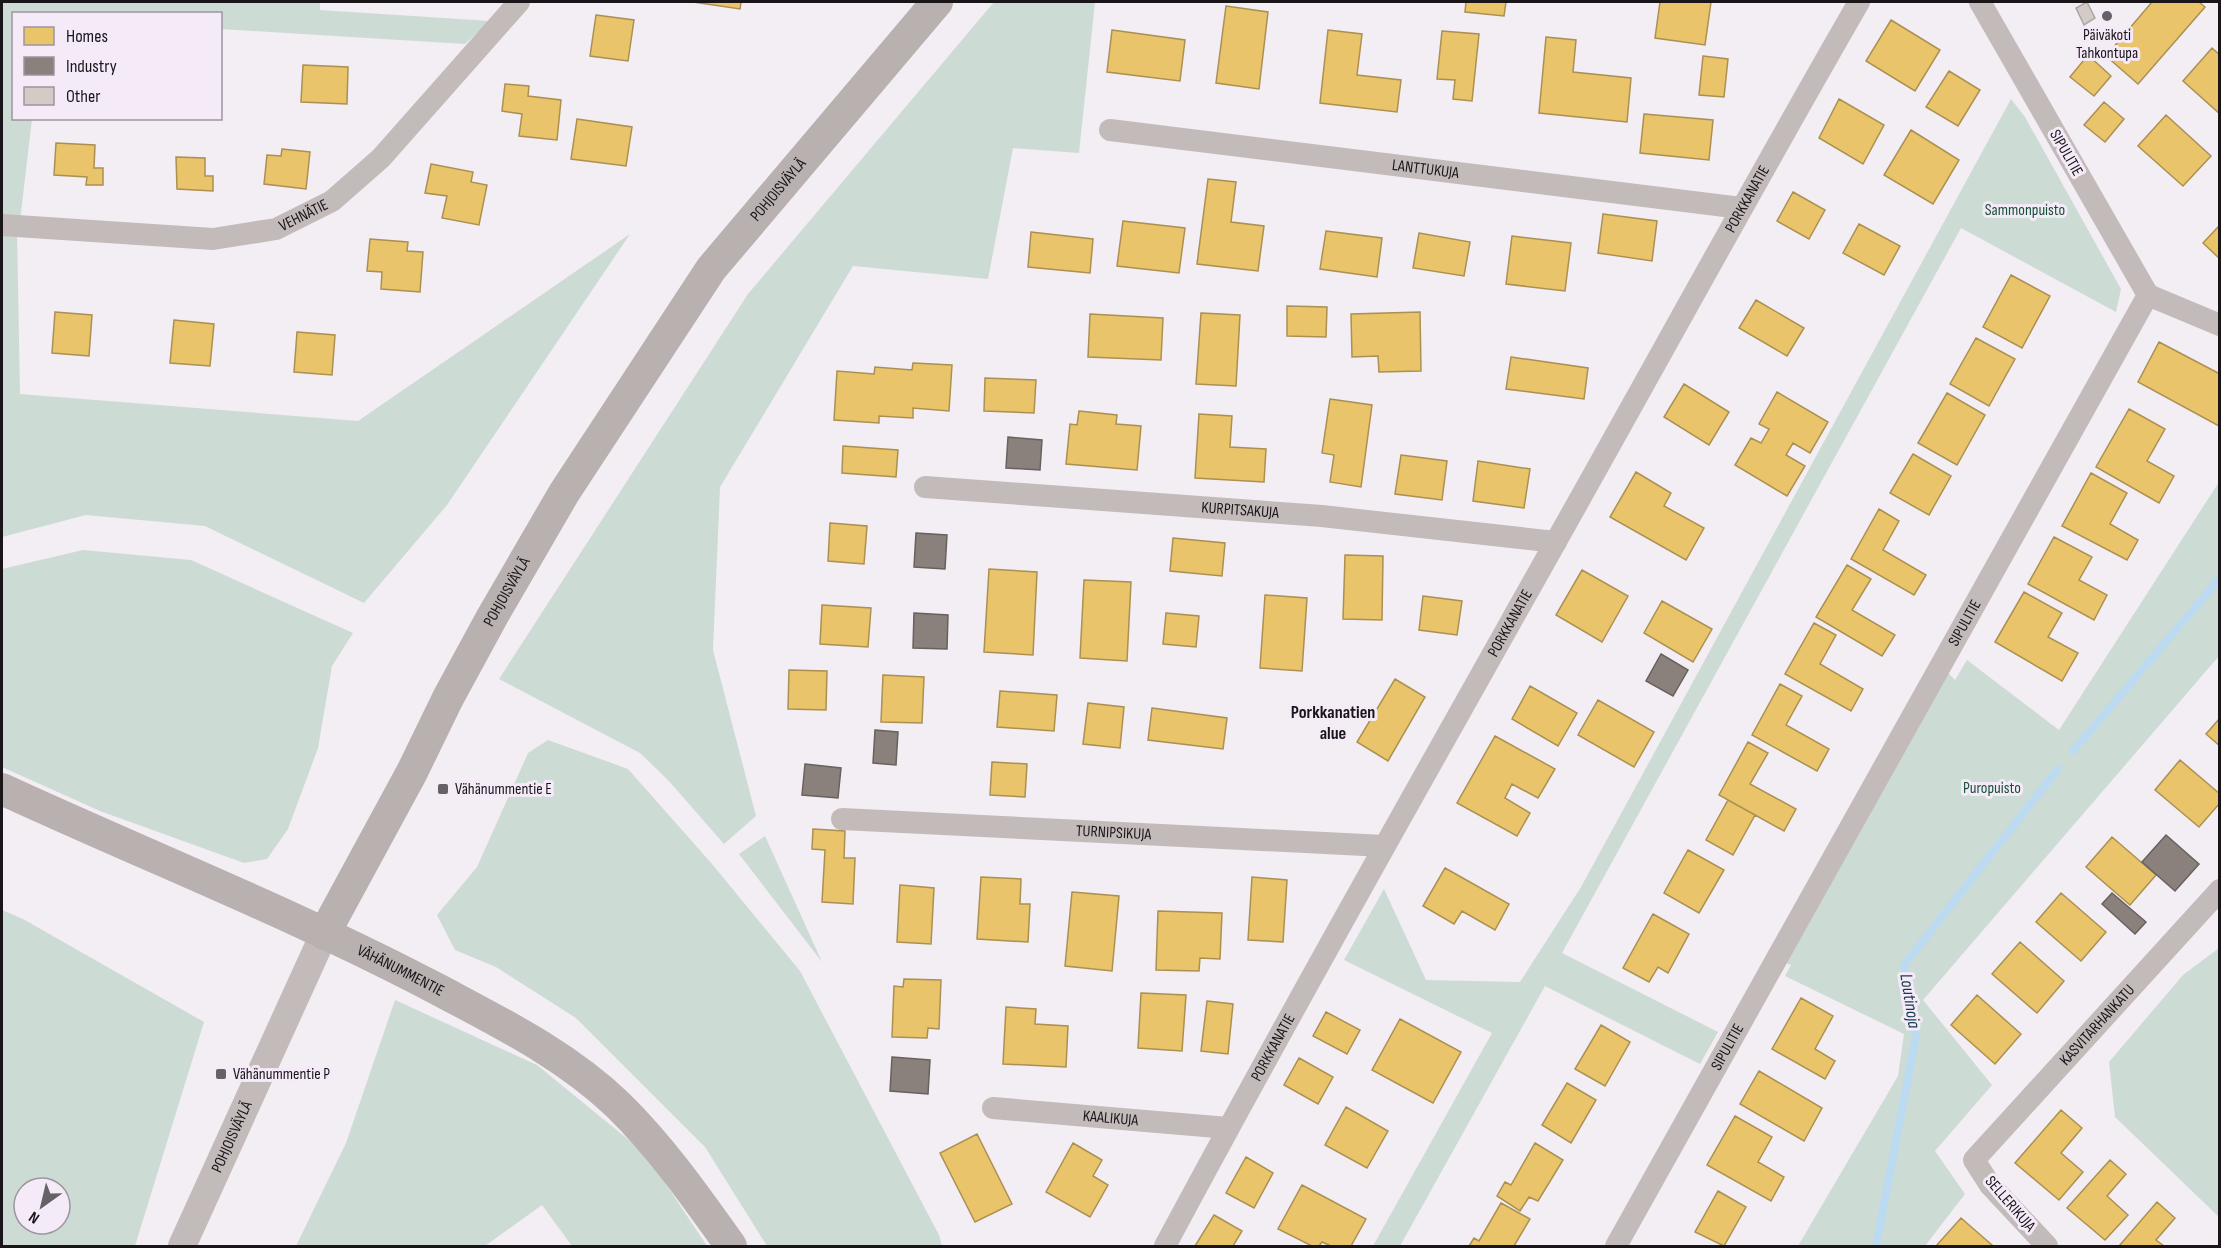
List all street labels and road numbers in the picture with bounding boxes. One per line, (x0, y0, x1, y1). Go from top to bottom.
street label: SIPULITIE (2045, 126, 2087, 180)
street label: POHJOISVÄYLÄ (746, 154, 810, 225)
street label: LANTTUKUJA (1391, 155, 1460, 183)
street label: PORKKANATIE (1721, 162, 1774, 236)
street label: VEHNÄTIE (276, 195, 331, 236)
street label: KURPITSAKUJA (1201, 498, 1280, 522)
street label: POHJOISVÄYLÄ (479, 554, 534, 630)
street label: PORKKANATIE (1484, 586, 1536, 660)
street label: SIPULITIE (1944, 596, 1985, 649)
street label: TURNIPSIKUJA (1076, 821, 1152, 844)
street label: VÄHÄNUMMENTIE (354, 941, 447, 1000)
street label: KASVITARHANKATU (2056, 981, 2139, 1069)
street label: PORKKANATIE (1247, 1010, 1299, 1084)
street label: SIPULITIE (1707, 1020, 1748, 1074)
street label: POHJOISVÄYLÄ (207, 1098, 256, 1176)
street label: KAALIKUJA (1082, 1106, 1139, 1130)
street label: SELLERIKUJA (1981, 1172, 2039, 1236)

